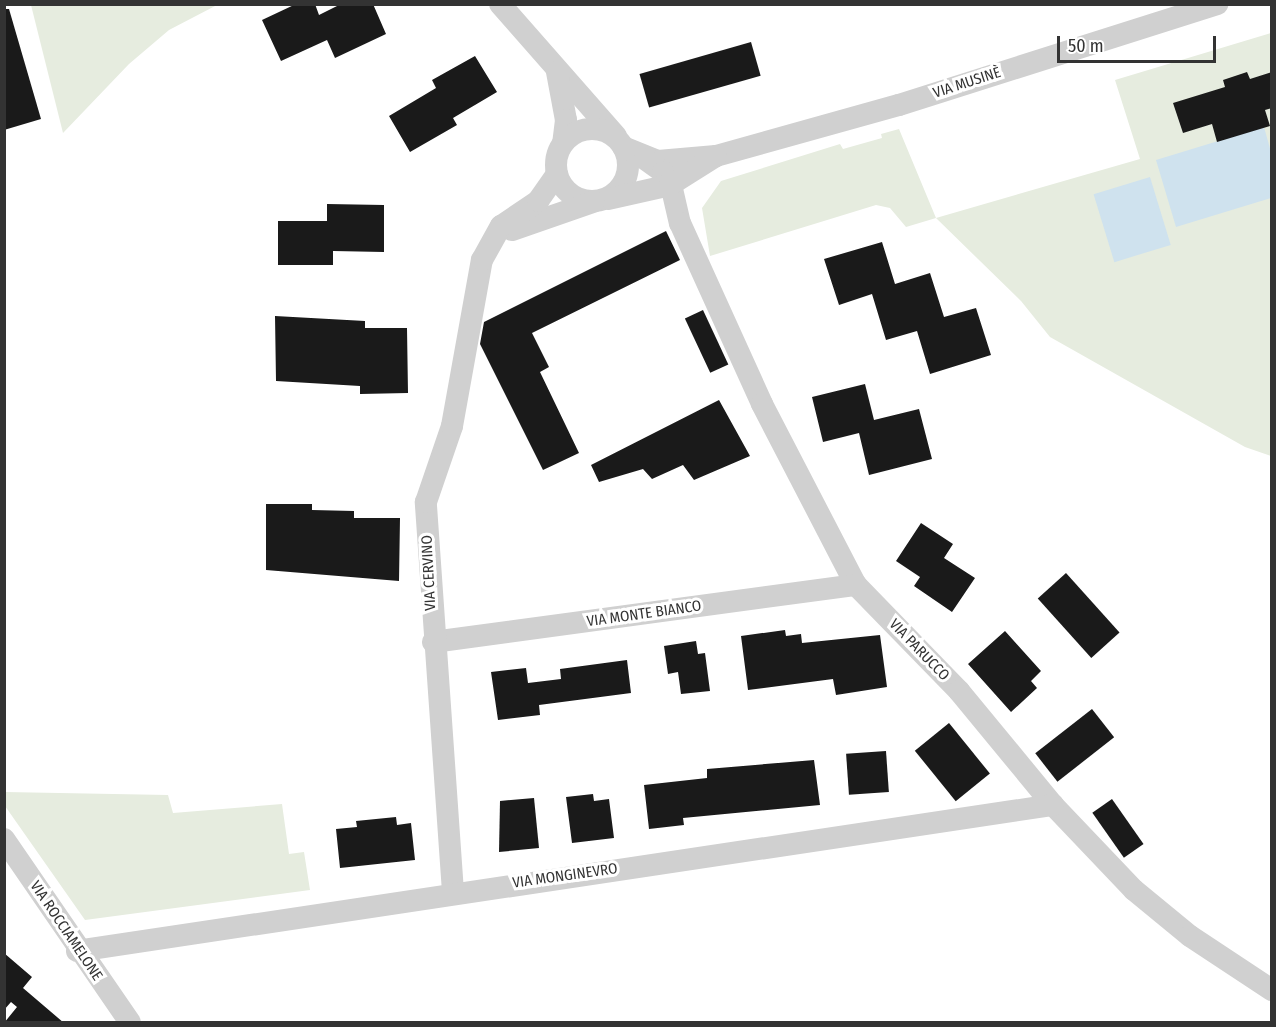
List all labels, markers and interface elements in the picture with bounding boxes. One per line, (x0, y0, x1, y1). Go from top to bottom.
scale bar (1060, 24, 1219, 62)
text: 50 m (1068, 35, 1104, 57)
street label: VIA MUSINÈ (931, 64, 1003, 102)
street label: VIA CERVINO (418, 535, 440, 611)
street label: VIA MONTE BIANCO (586, 597, 702, 631)
street label: VIA PARUCCO (885, 615, 953, 685)
street label: VIA MONGINEVRO (511, 860, 619, 892)
street label: VIA ROCCIAMELONE (26, 878, 106, 984)

